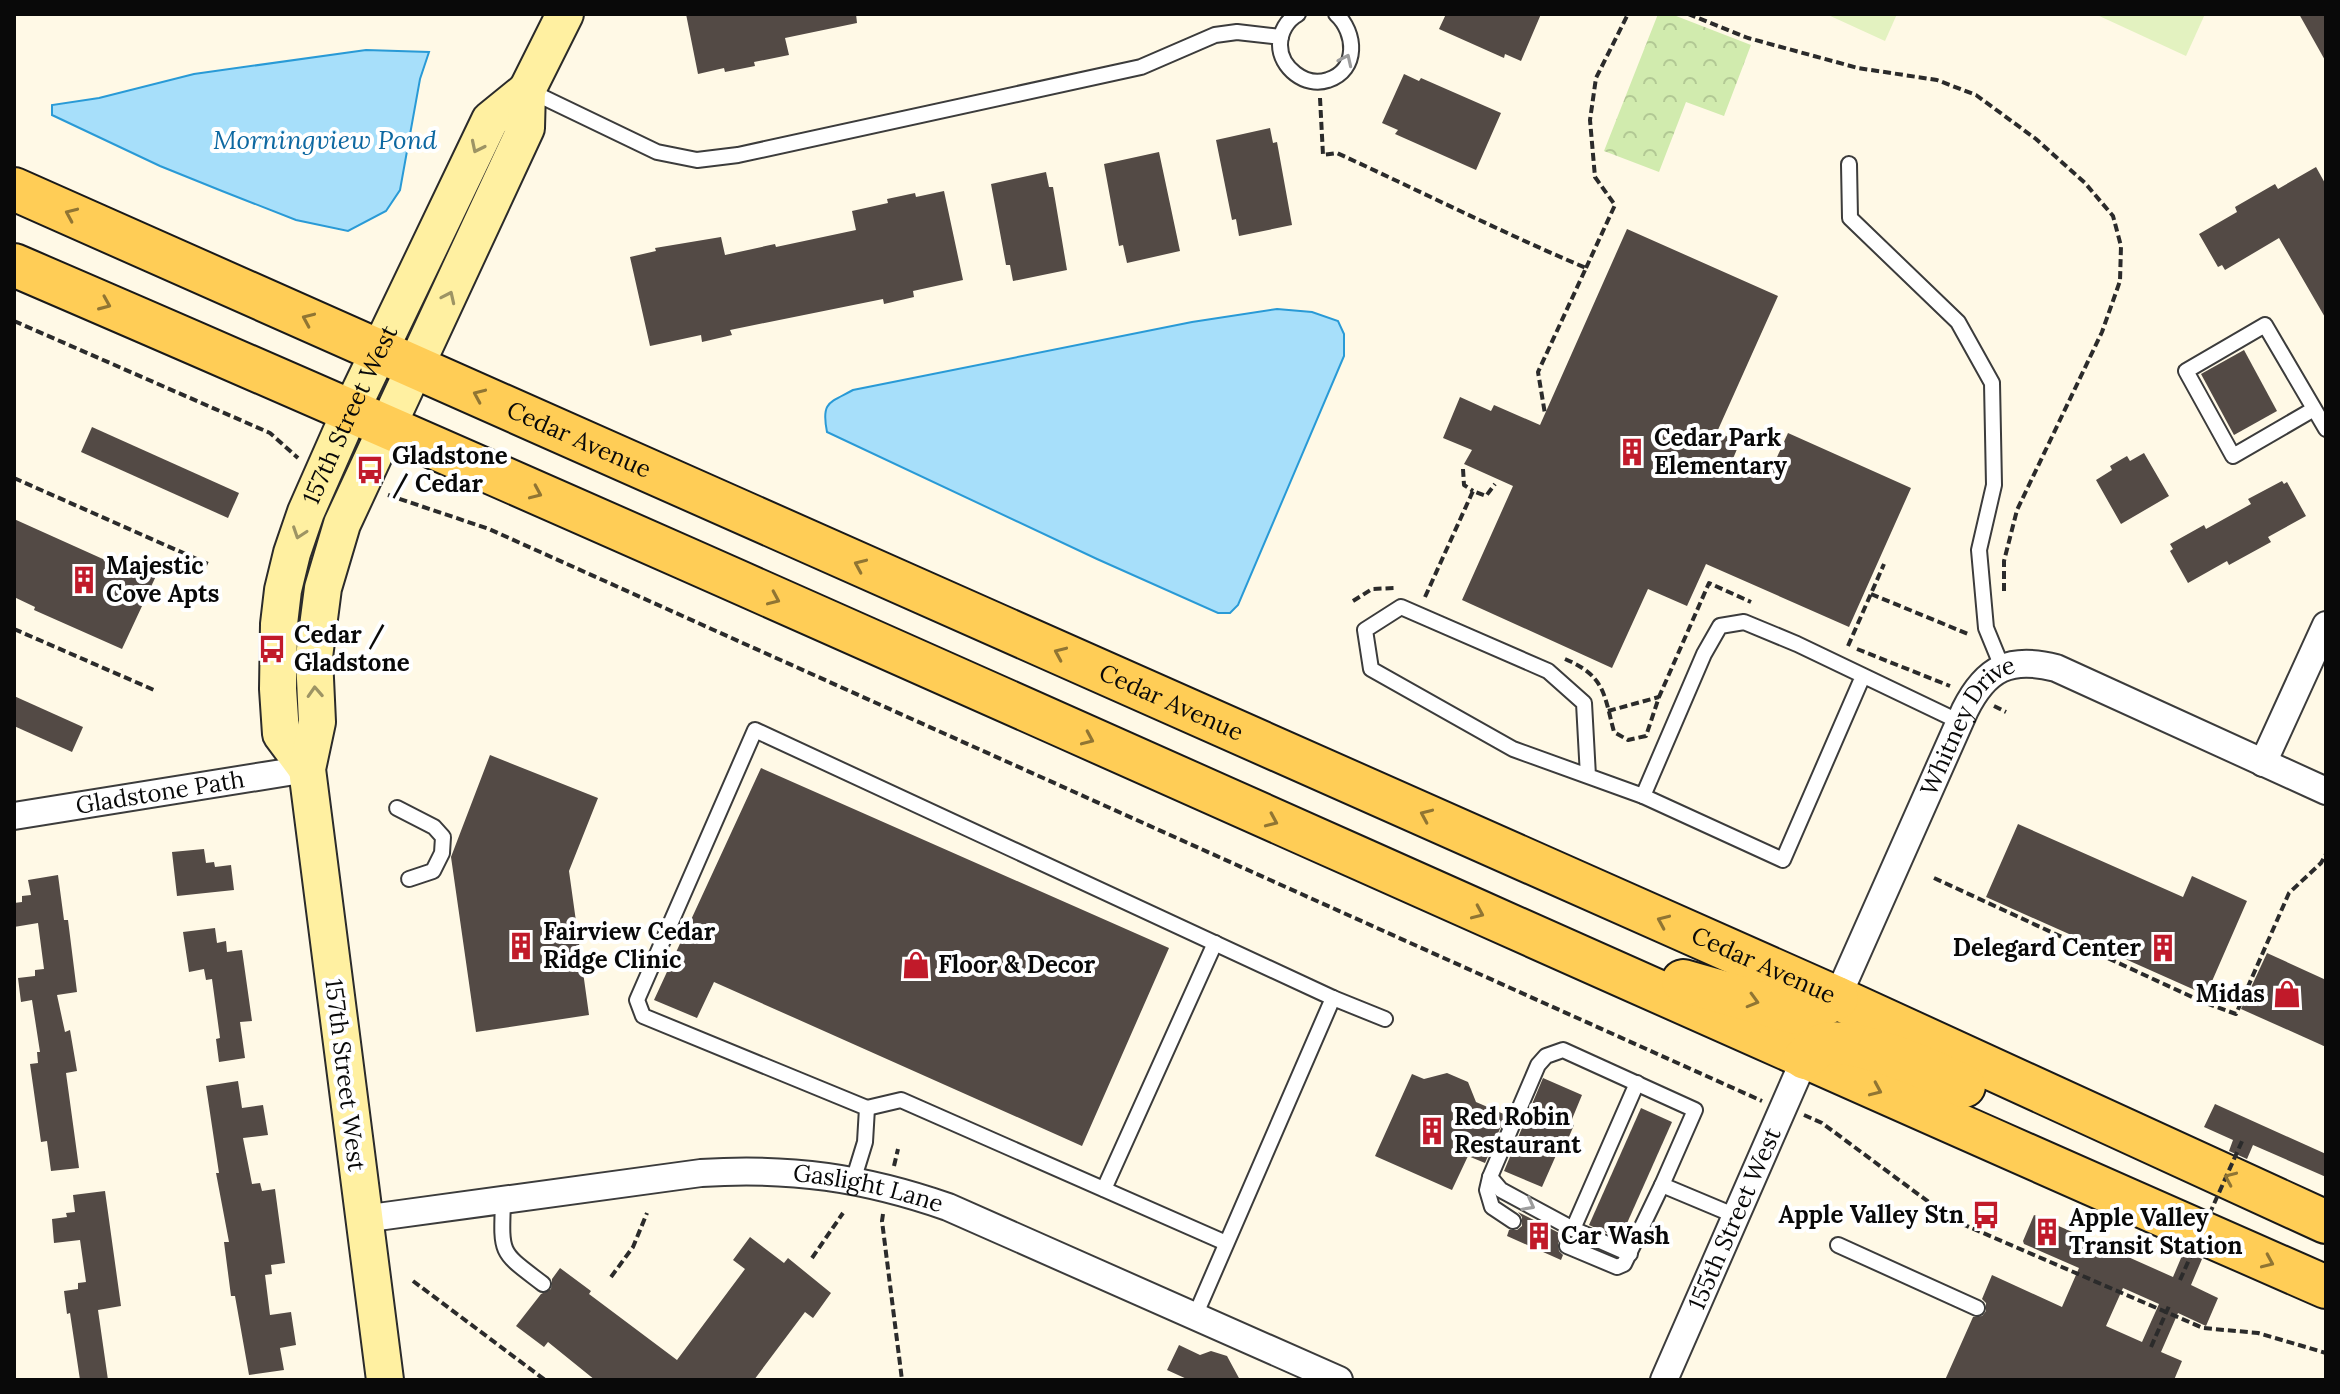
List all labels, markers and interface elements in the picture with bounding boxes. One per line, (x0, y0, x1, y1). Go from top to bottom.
one-way arrow (1336, 53, 1352, 68)
water label: Morningview Pond (213, 123, 438, 156)
one-way arrow (471, 139, 487, 154)
one-way arrow (64, 208, 79, 224)
one-way arrow (439, 291, 455, 305)
one-way arrow (97, 294, 111, 310)
one-way arrow (302, 313, 317, 329)
street label: 157th Street West (295, 319, 405, 509)
one-way arrow (473, 389, 487, 405)
street label: Cedar Avenue (502, 394, 656, 485)
place label: Cedar Park Elementary (1654, 422, 1788, 481)
building icon: Cedar Park Elementary (1617, 437, 1647, 467)
place label: Gladstone / Cedar (392, 440, 508, 499)
bus stop icon: Gladstone / Cedar (355, 455, 385, 485)
one-way arrow (528, 483, 543, 499)
one-way arrow (292, 525, 308, 539)
place label: Majestic Cove Apts (106, 550, 219, 609)
one-way arrow (854, 558, 868, 574)
building icon: Majestic Cove Apts (69, 565, 99, 595)
one-way arrow (766, 589, 780, 605)
place label: Cedar / Gladstone (294, 619, 410, 678)
bus stop icon: Cedar / Gladstone (257, 634, 287, 664)
one-way arrow (1054, 647, 1068, 663)
street label: Whitney Drive (1913, 649, 2019, 800)
street label: Cedar Avenue (1094, 657, 1248, 748)
one-way arrow (306, 685, 323, 698)
one-way arrow (1080, 729, 1094, 745)
street label: Gladstone Path (74, 763, 247, 821)
one-way arrow (1419, 809, 1434, 825)
one-way arrow (1264, 811, 1278, 827)
one-way arrow (1470, 903, 1485, 919)
one-way arrow (1657, 914, 1671, 930)
place label: Fairview Cedar Ridge Clinic (543, 916, 716, 975)
street label: Cedar Avenue (1687, 919, 1841, 1010)
building icon: Fairview Cedar Ridge Clinic (506, 931, 536, 961)
place label: Delegard Center (1953, 932, 2141, 963)
building icon: Delegard Center (2148, 933, 2178, 963)
place label: Floor & Decor (938, 949, 1096, 980)
shop icon: Floor & Decor (901, 950, 931, 980)
street label: 157th Street West (318, 977, 373, 1174)
place label: Midas (2196, 978, 2265, 1009)
shop icon: Midas (2272, 979, 2302, 1009)
one-way arrow (1746, 992, 1760, 1008)
one-way arrow (1868, 1080, 1882, 1096)
place label: Red Robin Restaurant (1454, 1101, 1582, 1160)
building icon: Red Robin Restaurant (1417, 1116, 1447, 1146)
street label: 155th Street West (1681, 1122, 1788, 1314)
street label: Gaslight Lane (792, 1157, 948, 1219)
one-way arrow (2223, 1172, 2238, 1188)
one-way arrow (1521, 1196, 1536, 1211)
place label: Apple Valley Stn (1779, 1199, 1964, 1230)
bus stop icon: Apple Valley Stn (1971, 1200, 2001, 1230)
place label: Apple Valley Transit Station (2069, 1202, 2243, 1261)
building icon: Apple Valley Transit Station (2032, 1217, 2062, 1247)
place label: Car Wash (1561, 1220, 1670, 1251)
building icon: Car Wash (1524, 1221, 1554, 1251)
one-way arrow (2260, 1252, 2274, 1268)

